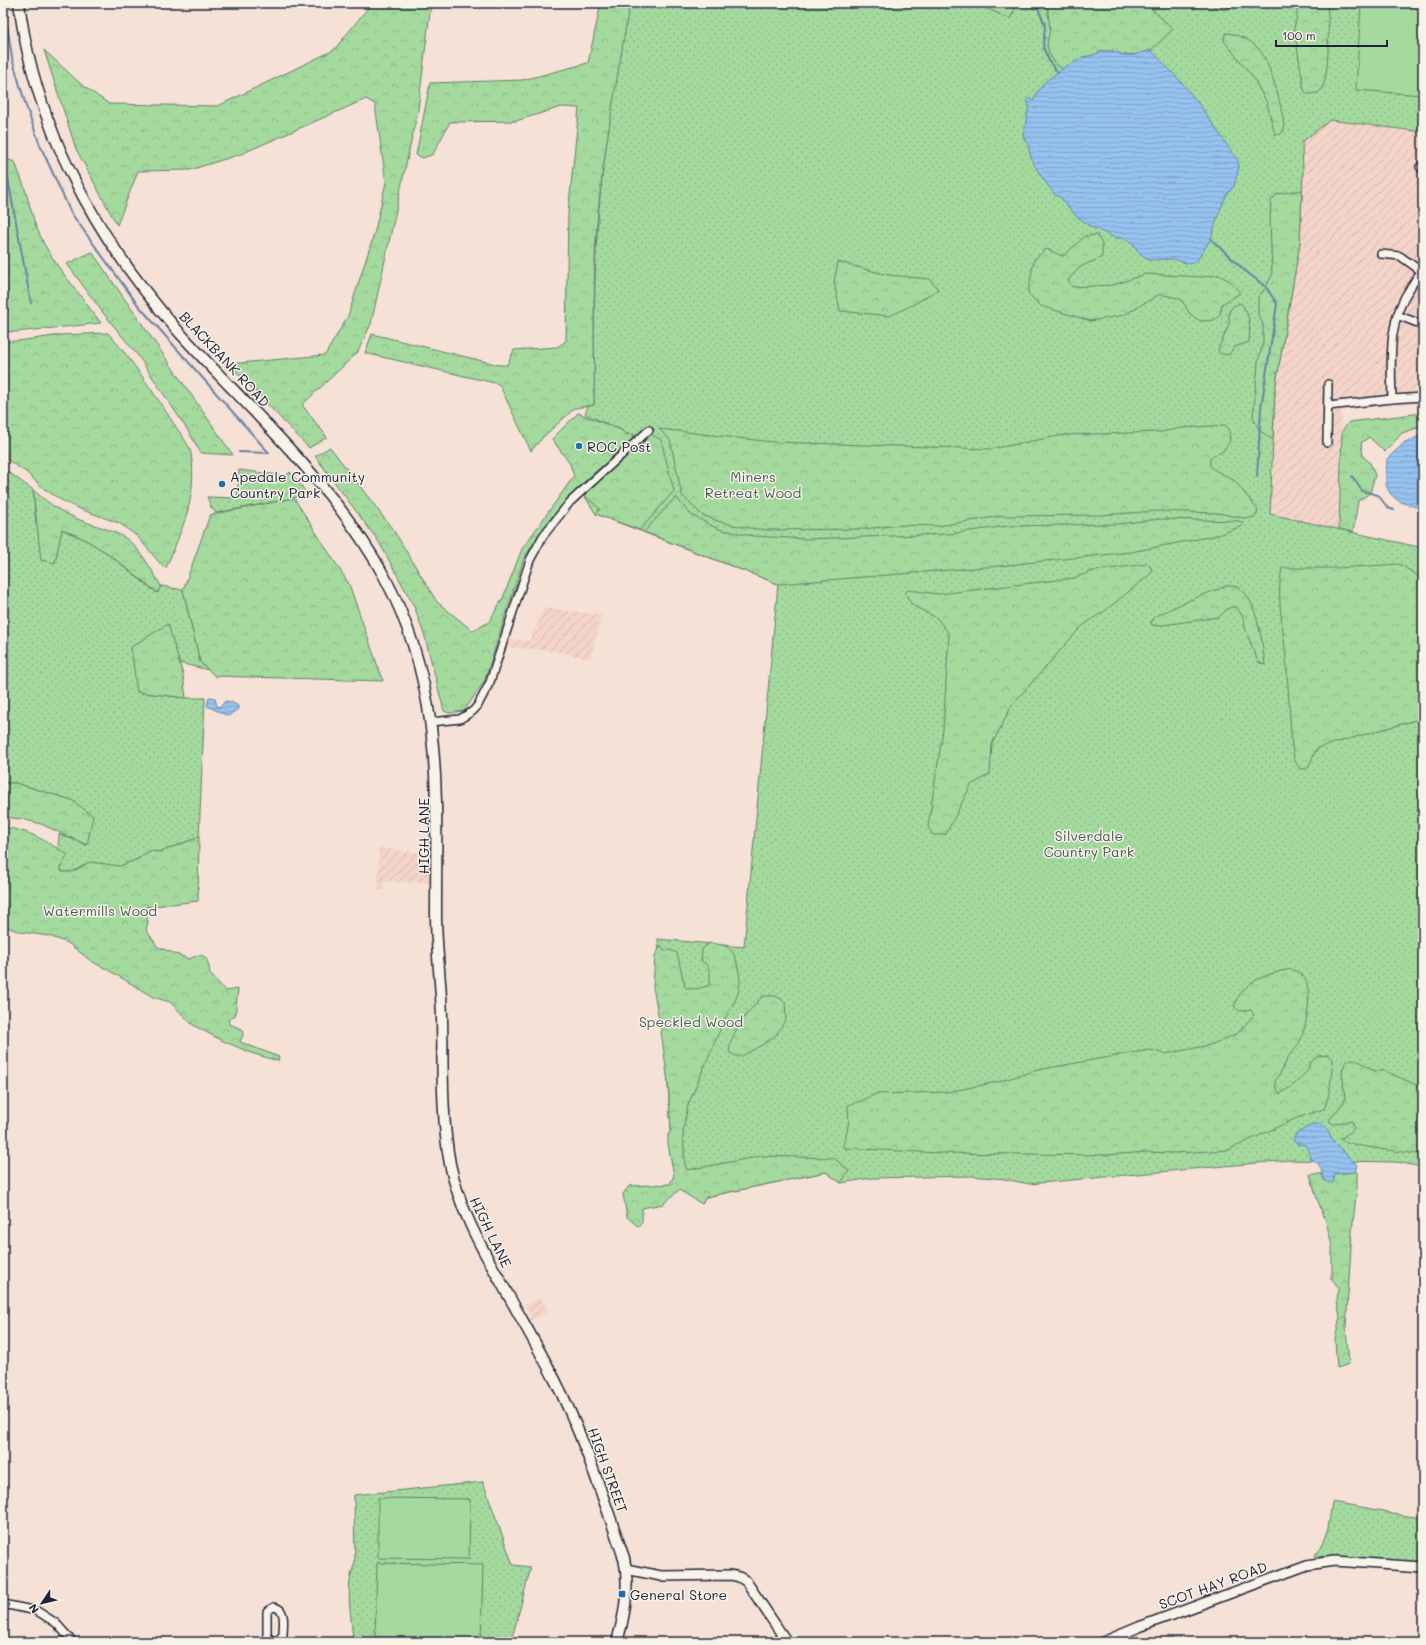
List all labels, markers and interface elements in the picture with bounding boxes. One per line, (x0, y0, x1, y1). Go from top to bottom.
scale bar (1276, 22, 1387, 48)
text: 100 m (1282, 27, 1316, 43)
street label: BLACKBANK ROAD (176, 307, 274, 411)
place label: ROC Post (587, 437, 651, 456)
marker: ROC Post (574, 441, 584, 451)
place label: Apedale Community Country Park (230, 467, 365, 502)
park label: Miners Retreat Wood (705, 467, 801, 502)
marker: Apedale Community Country Park (217, 479, 227, 489)
street label: HIGH LANE (414, 798, 433, 874)
park label: Silverdale Country Park (1044, 826, 1134, 861)
park label: Watermills Wood (43, 901, 157, 920)
park label: Speckled Wood (639, 1012, 743, 1031)
street label: HIGH LANE (466, 1194, 516, 1270)
street label: HIGH STREET (584, 1425, 632, 1515)
street label: SCOT HAY ROAD (1156, 1557, 1270, 1613)
north arrow (22, 1583, 62, 1623)
place label: General Store (630, 1585, 727, 1604)
marker: General Store (617, 1589, 627, 1599)
text: N (25, 1601, 42, 1617)

